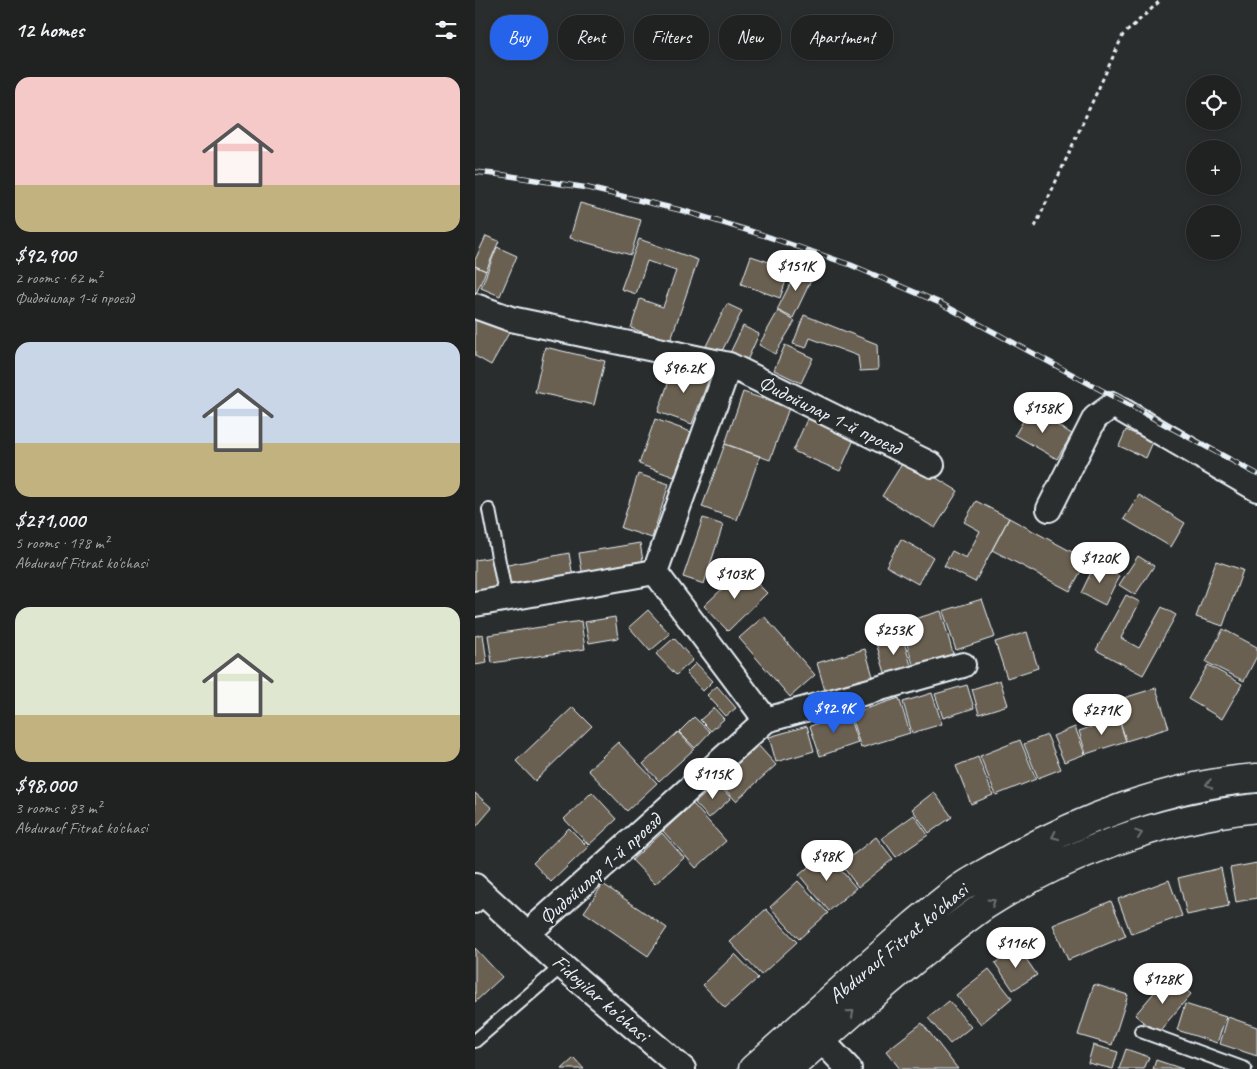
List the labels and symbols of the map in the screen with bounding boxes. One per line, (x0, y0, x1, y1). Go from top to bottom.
pin: $151K (761, 250, 831, 292)
pin: $96.2K (643, 352, 725, 394)
street label: Фидойилар 1-й проезд (754, 369, 908, 462)
pin: $158K (1008, 392, 1078, 434)
pin: $120K (1065, 542, 1135, 584)
pin: $103K (700, 558, 770, 600)
pin: $253K (859, 614, 929, 656)
pin: $92.9K (793, 692, 875, 734)
pin: $271K (1067, 694, 1137, 736)
pin: $115K (678, 758, 748, 800)
one-way arrow (1204, 779, 1213, 789)
street label: Фидойилар 1-й проезд (533, 805, 669, 931)
one-way arrow (1051, 829, 1060, 840)
one-way arrow (1135, 830, 1143, 840)
pin: $98K (797, 840, 857, 882)
street label: Abdurauf Fitrat ko'chasi (823, 875, 975, 1009)
one-way arrow (987, 898, 996, 908)
pin: $116K (981, 926, 1051, 969)
street label: Fidoyilar ko'chasi (547, 949, 657, 1049)
pin: $128K (1128, 962, 1198, 1005)
one-way arrow (846, 1010, 855, 1019)

